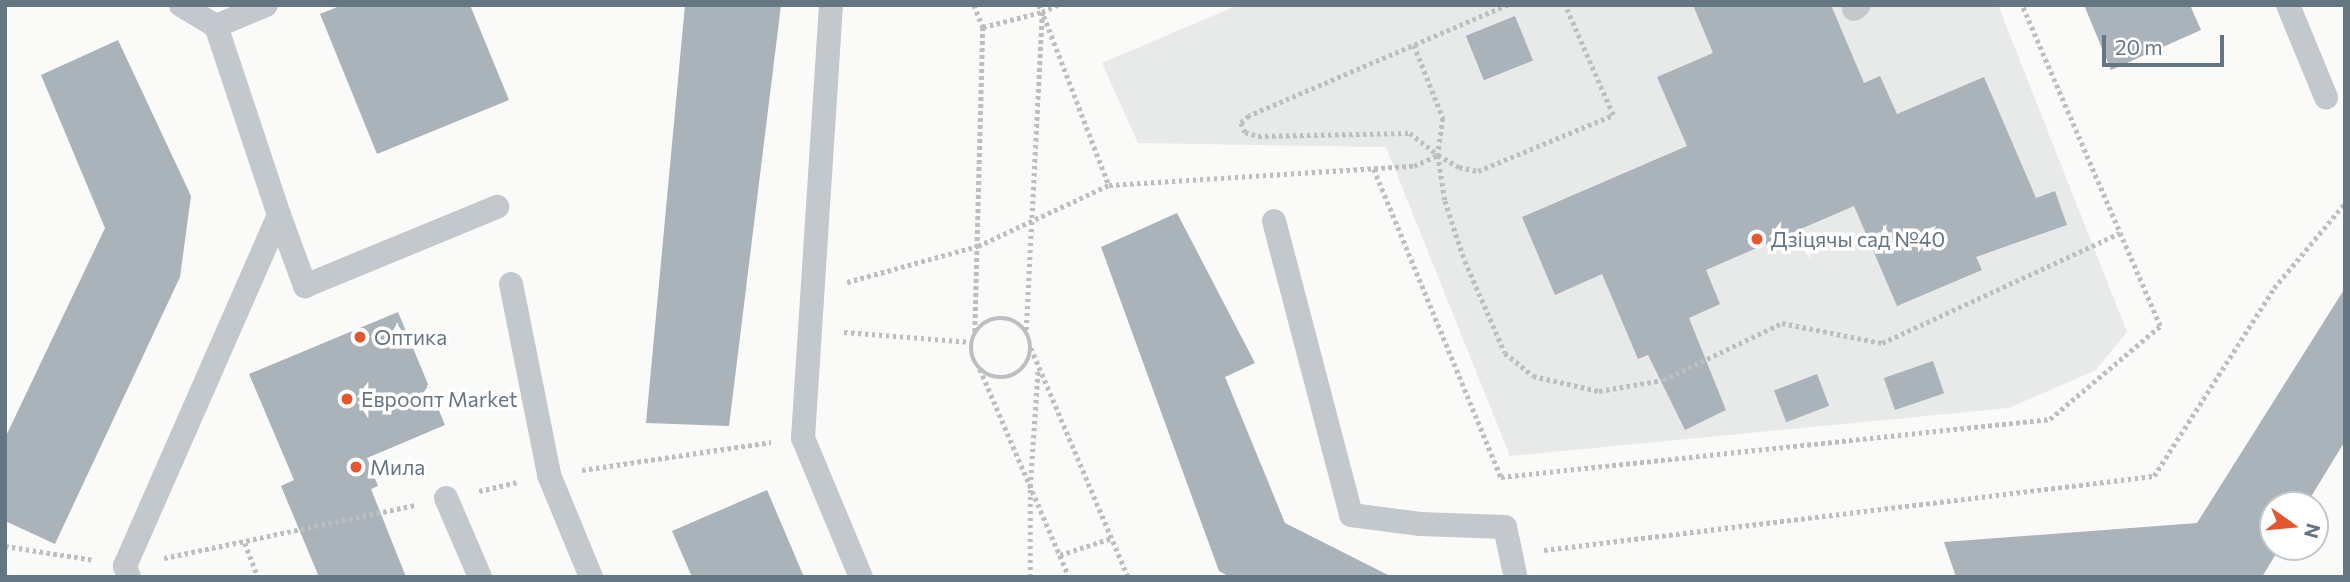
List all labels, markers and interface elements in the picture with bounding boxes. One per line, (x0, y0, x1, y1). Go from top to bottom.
scale bar (2105, 21, 2228, 65)
text: 20 m (2115, 34, 2163, 59)
place label: Дзіцячы сад №40 (1771, 226, 1945, 252)
marker: Дзіцячы сад №40 (1749, 231, 1765, 247)
place label: Оптика (374, 324, 447, 350)
marker: Оптика (352, 329, 368, 345)
place label: Евроопт Market (361, 386, 518, 412)
marker: Евроопт Market (339, 391, 355, 407)
place label: Мила (370, 454, 425, 480)
marker: Мила (348, 459, 364, 475)
north arrow (2259, 491, 2329, 561)
text: N (2300, 521, 2326, 541)

